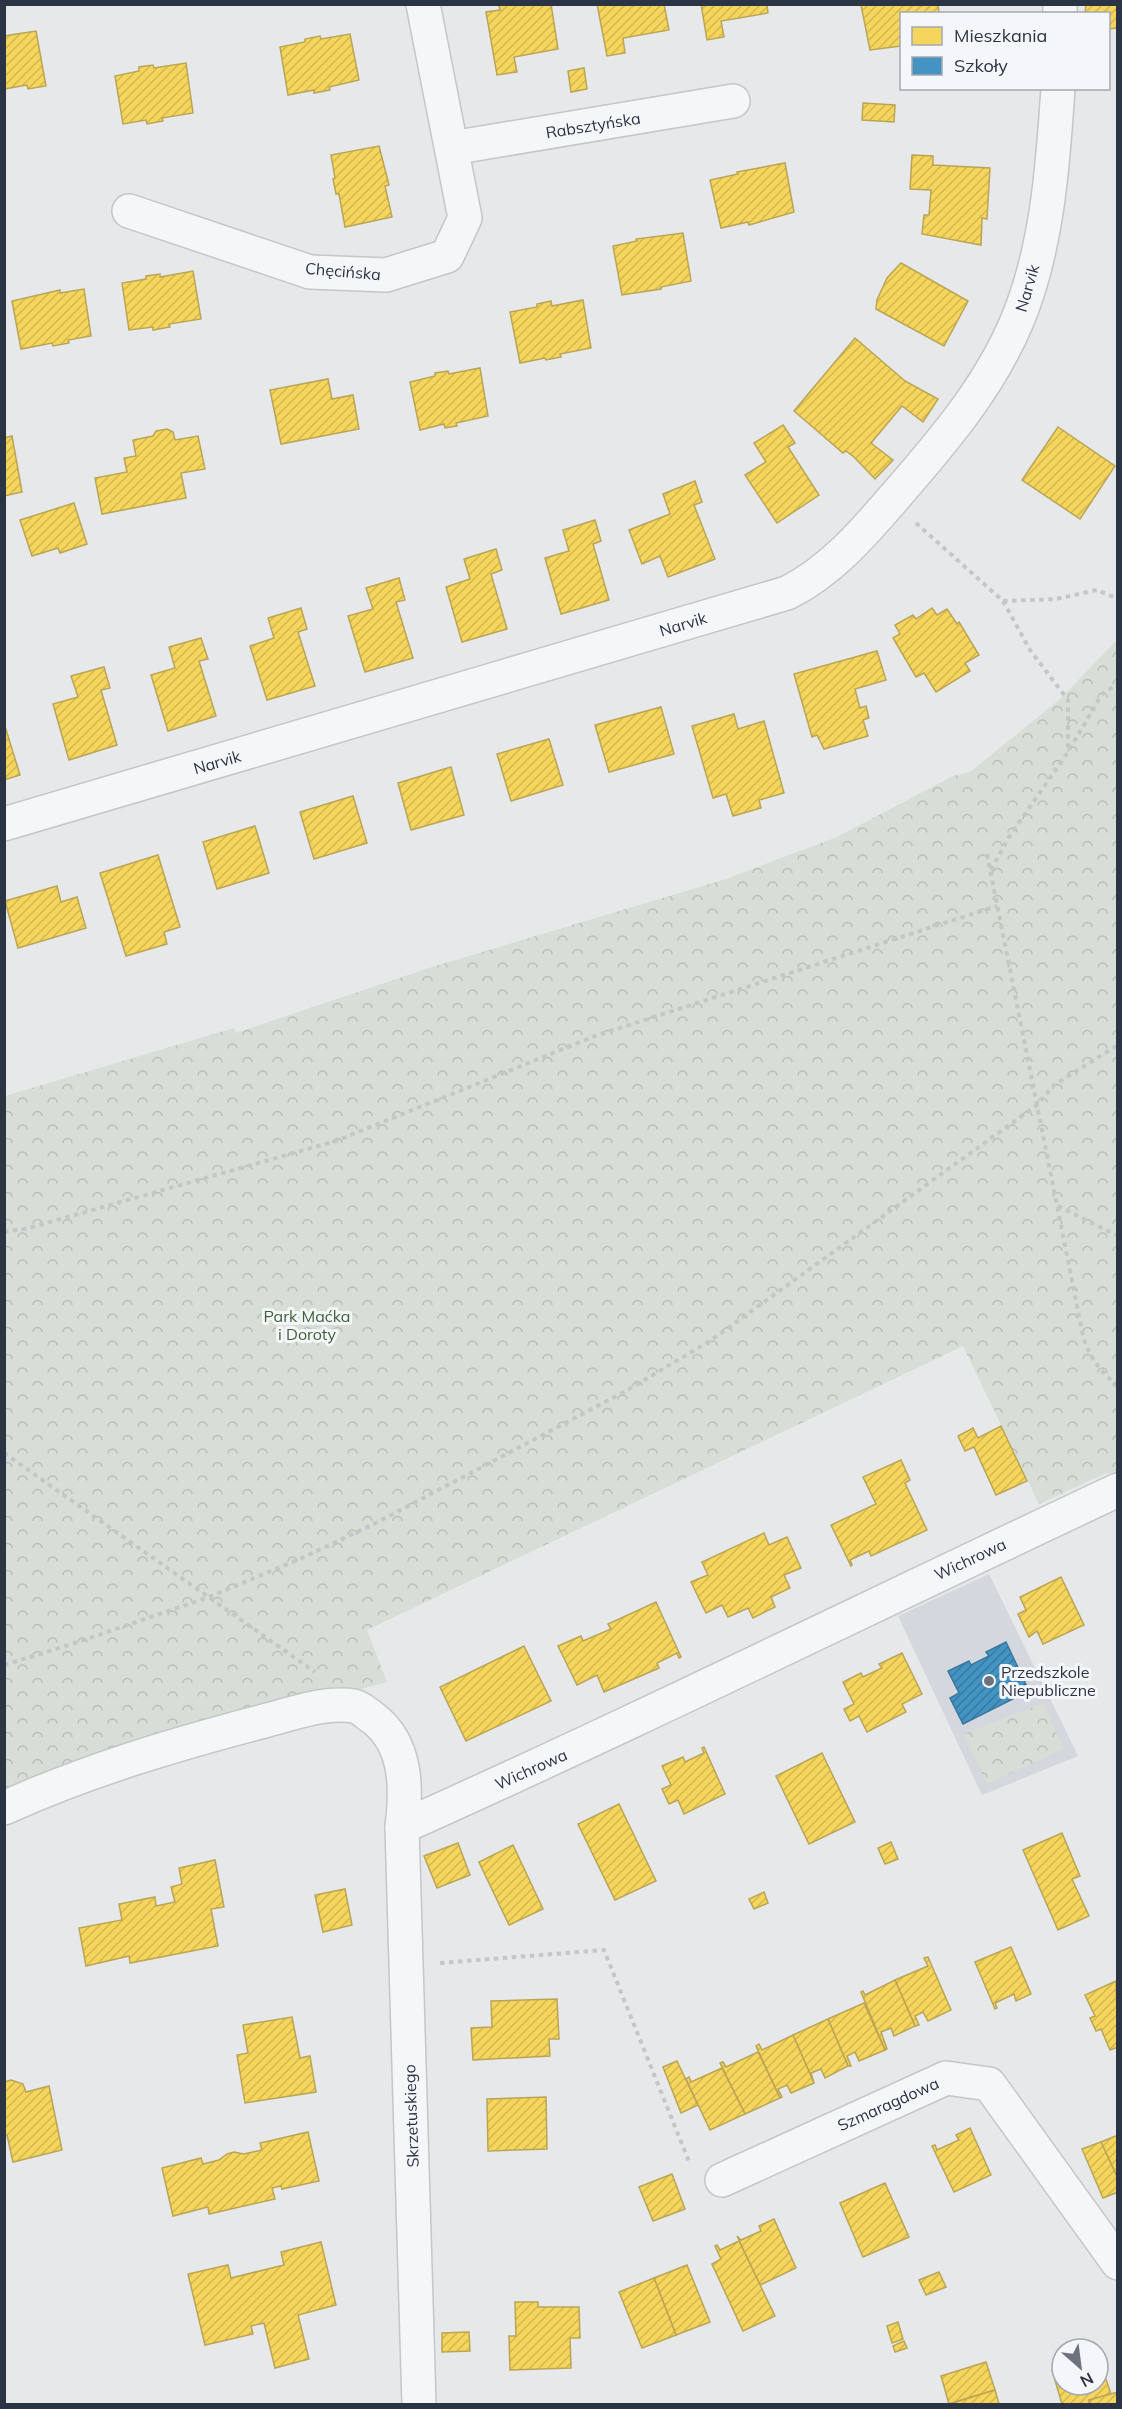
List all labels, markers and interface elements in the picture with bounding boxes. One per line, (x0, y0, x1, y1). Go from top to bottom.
legend (900, 12, 1110, 90)
text: Mieszkania (954, 24, 1047, 47)
text: Szkoły (954, 54, 1008, 77)
street label: Rabsztyńska (544, 108, 642, 142)
street label: Chęcińska (304, 258, 382, 284)
street label: Narvik (1011, 261, 1043, 314)
street label: Narvik (657, 607, 710, 641)
street label: Narvik (191, 746, 244, 778)
park label: Park Maćka i Doroty (264, 1306, 350, 1344)
street label: Wichrowa (931, 1534, 1009, 1584)
place label: Przedszkole Niepubliczne (1001, 1662, 1096, 1700)
marker: Przedszkole Niepubliczne (982, 1674, 996, 1688)
street label: Wichrowa (492, 1744, 570, 1794)
street label: Skrzetuskiego (399, 2064, 423, 2168)
street label: Szmaragdowa (834, 2073, 942, 2135)
north arrow (1050, 2337, 1110, 2397)
text: N (1077, 2369, 1097, 2392)

